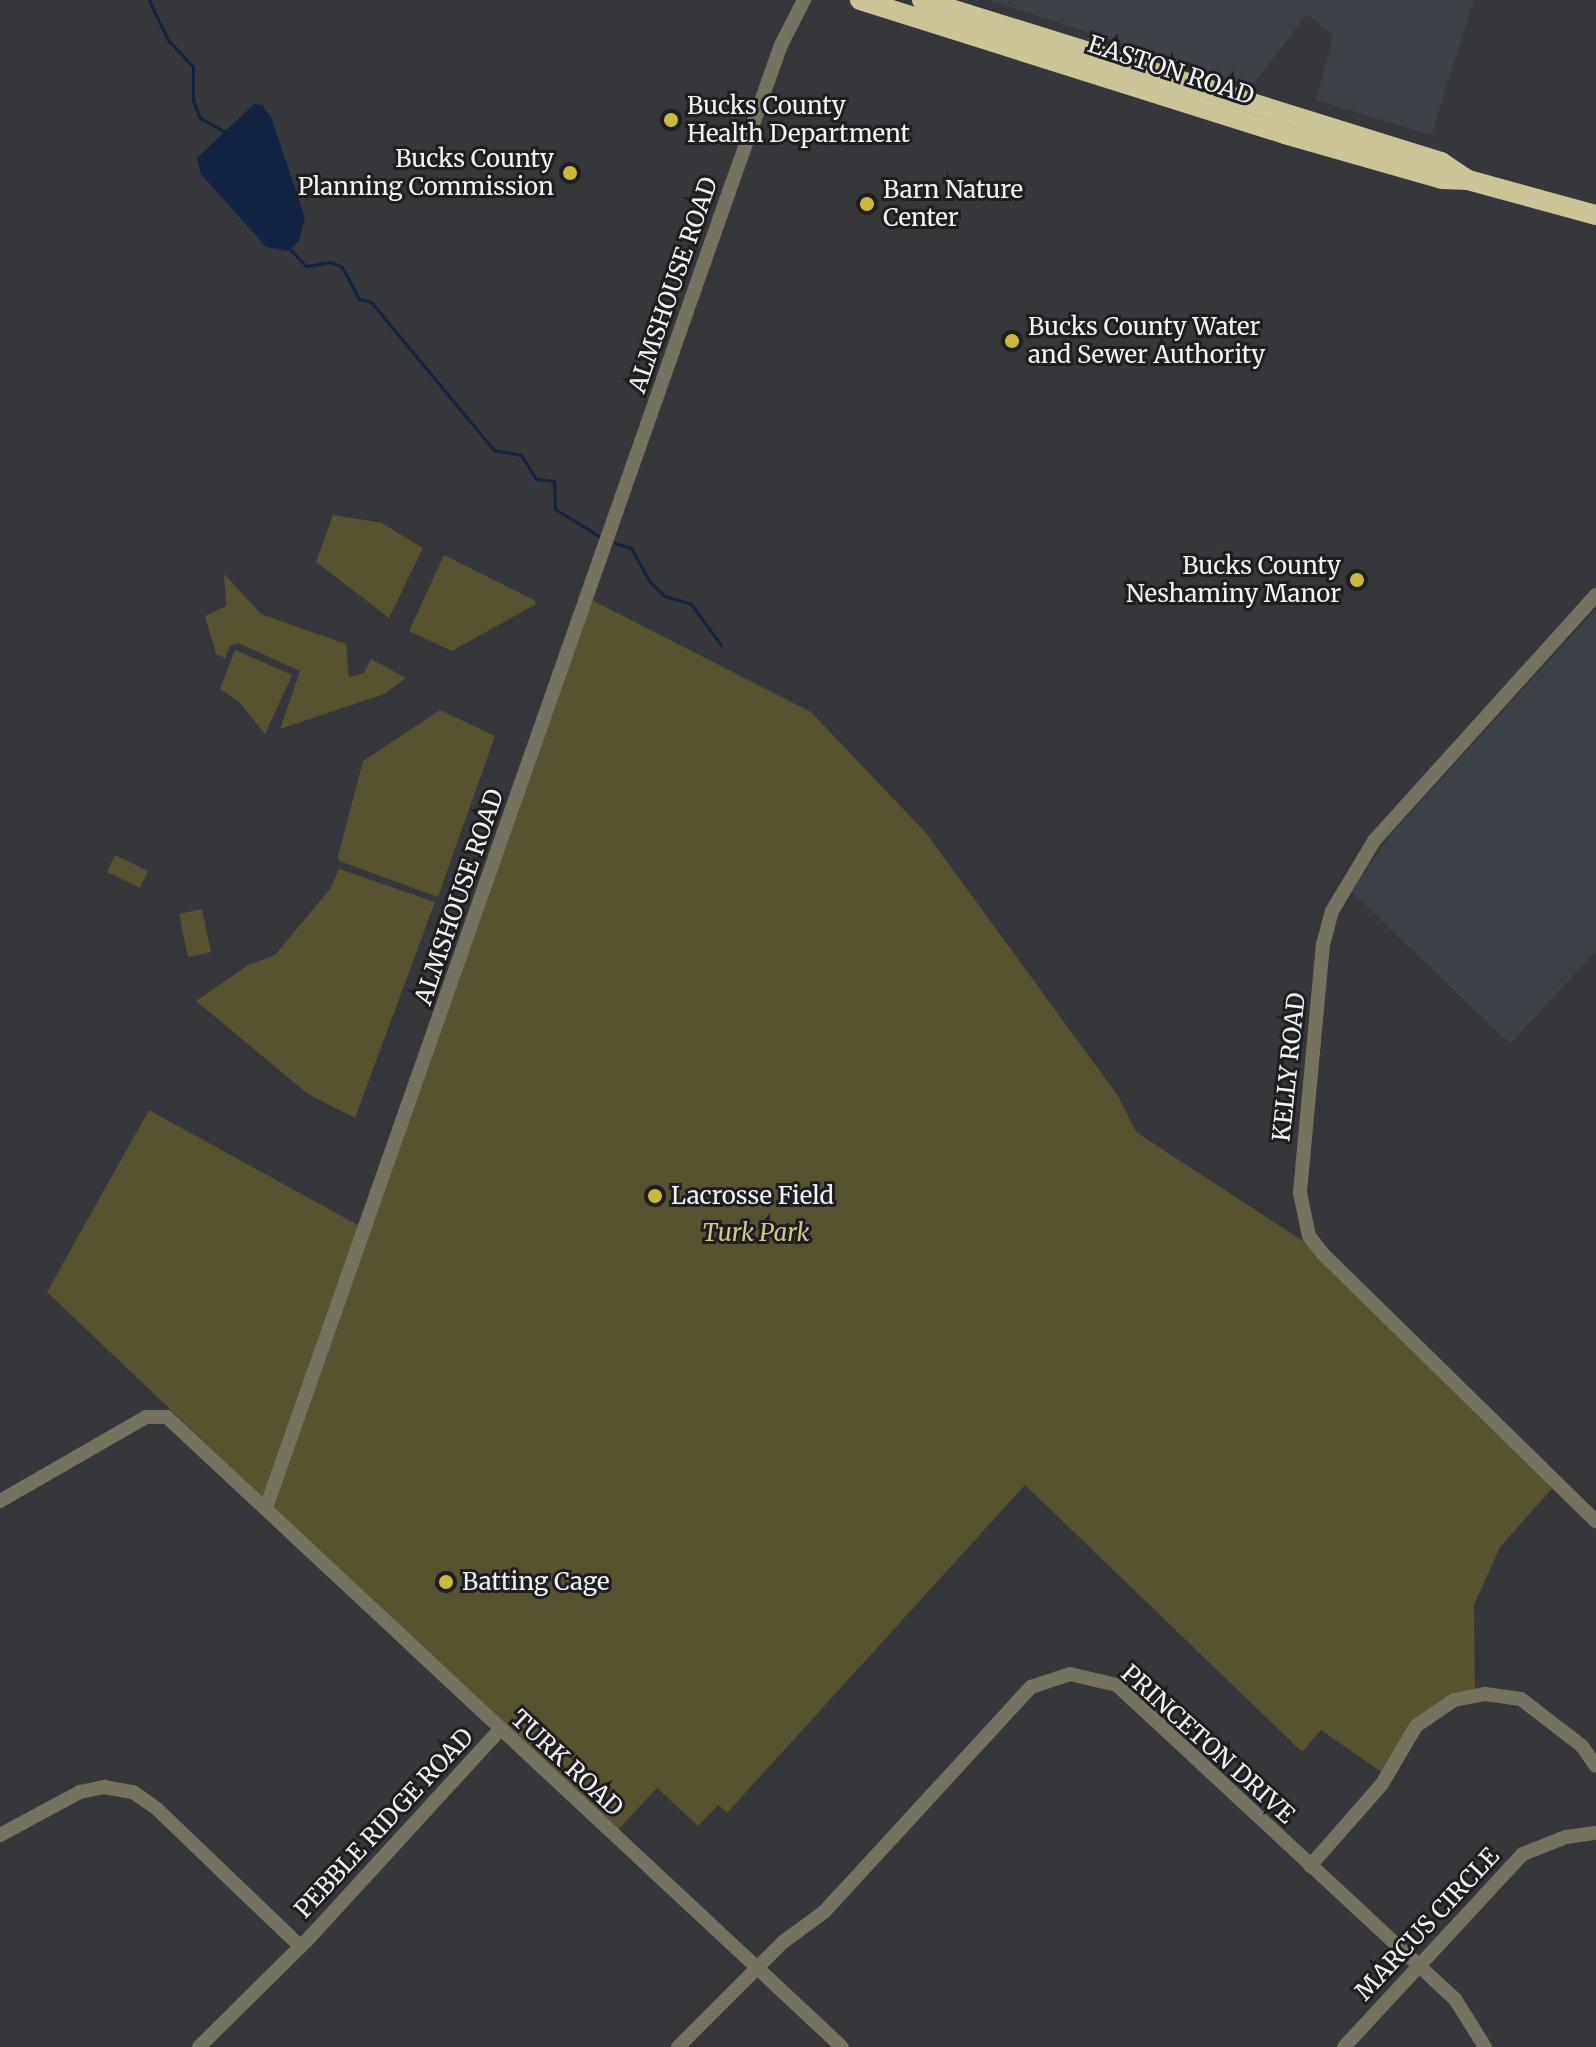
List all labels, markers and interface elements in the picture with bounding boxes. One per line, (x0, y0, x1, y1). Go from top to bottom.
street label: EASTON ROAD (1084, 30, 1258, 110)
place label: Bucks County Health Department (687, 92, 910, 148)
marker: Bucks County Health Department (662, 111, 680, 129)
place label: Bucks County Planning Commission (298, 145, 554, 201)
marker: Bucks County Planning Commission (561, 164, 579, 182)
street label: ALMSHOUSE ROAD (623, 173, 723, 397)
place label: Barn Nature Center (883, 176, 1023, 232)
marker: Barn Nature Center (858, 195, 876, 213)
place label: Bucks County Water and Sewer Authority (1028, 313, 1265, 369)
marker: Bucks County Water and Sewer Authority (1003, 332, 1021, 350)
place label: Bucks County Neshaminy Manor (1126, 552, 1341, 608)
marker: Bucks County Neshaminy Manor (1348, 571, 1366, 589)
street label: ALMSHOUSE ROAD (409, 785, 509, 1009)
street label: KELLY ROAD (1267, 991, 1311, 1143)
place label: Lacrosse Field (671, 1182, 834, 1210)
marker: Lacrosse Field (646, 1187, 664, 1205)
park label: Turk Park (702, 1219, 810, 1247)
place label: Batting Cage (462, 1568, 610, 1596)
marker: Batting Cage (437, 1573, 455, 1591)
street label: PRINCETON DRIVE (1115, 1659, 1301, 1829)
street label: TURK ROAD (505, 1704, 629, 1822)
street label: PEBBLE RIDGE ROAD (289, 1722, 479, 1924)
street label: MARCUS CIRCLE (1349, 1842, 1505, 2006)

